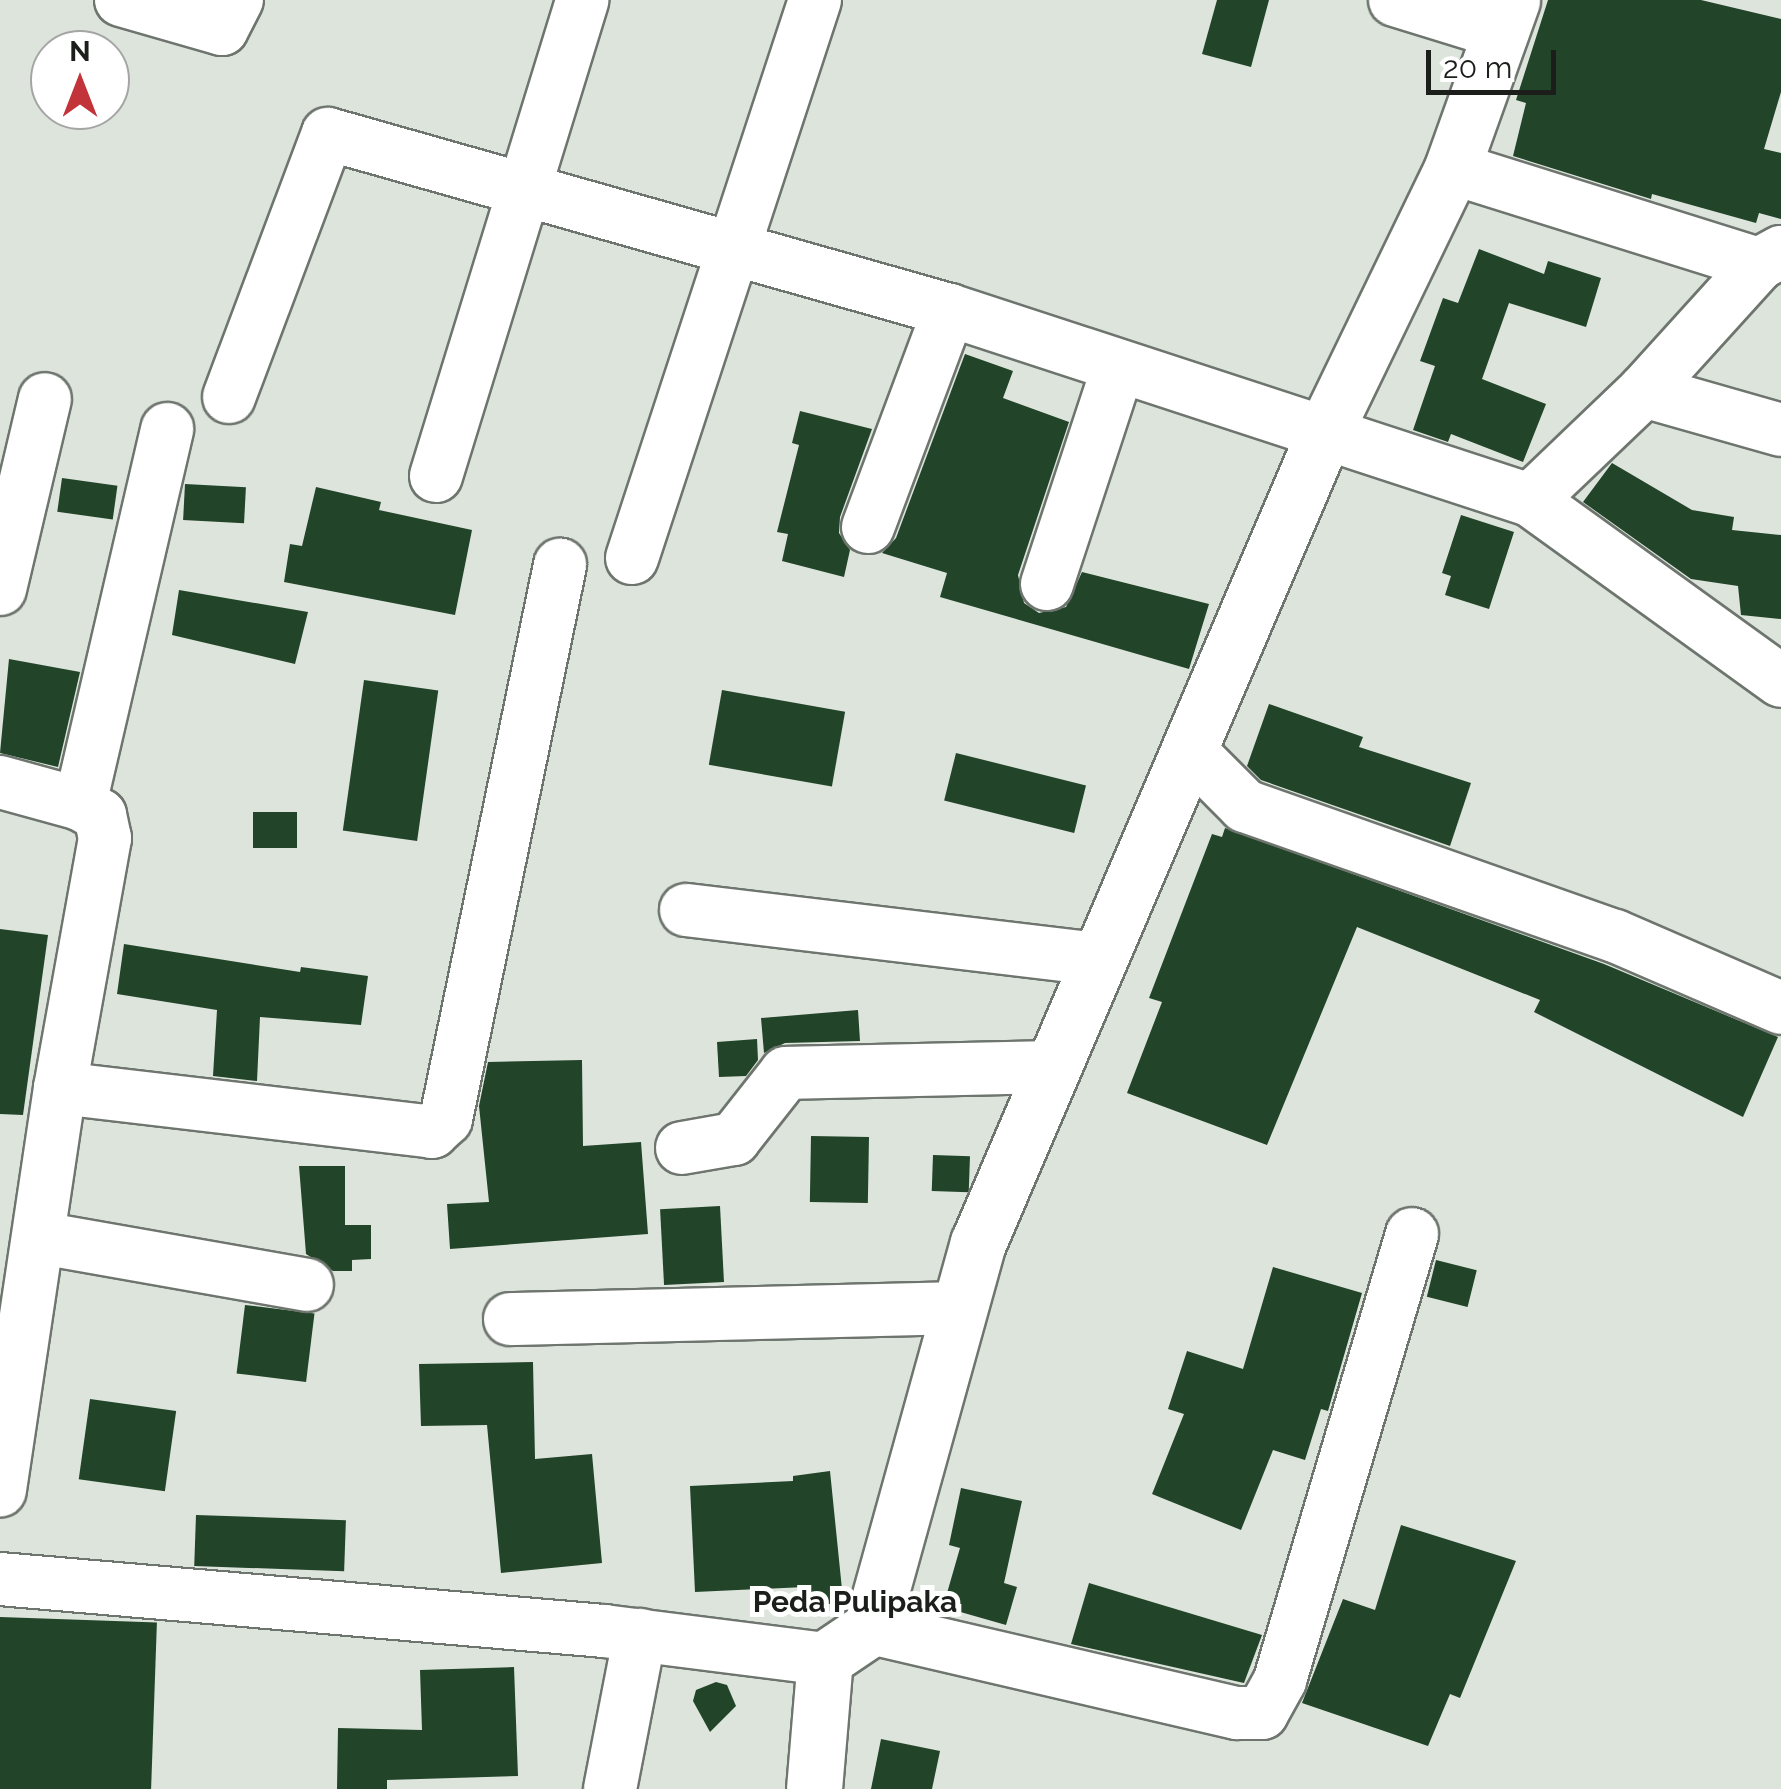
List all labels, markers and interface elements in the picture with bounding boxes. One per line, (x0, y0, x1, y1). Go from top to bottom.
north arrow (30, 30, 130, 130)
scale bar (1431, 30, 1561, 92)
text: N (69, 35, 91, 68)
text: 20 m (1443, 50, 1512, 85)
district label: Peda Pulipaka (753, 1584, 957, 1620)

